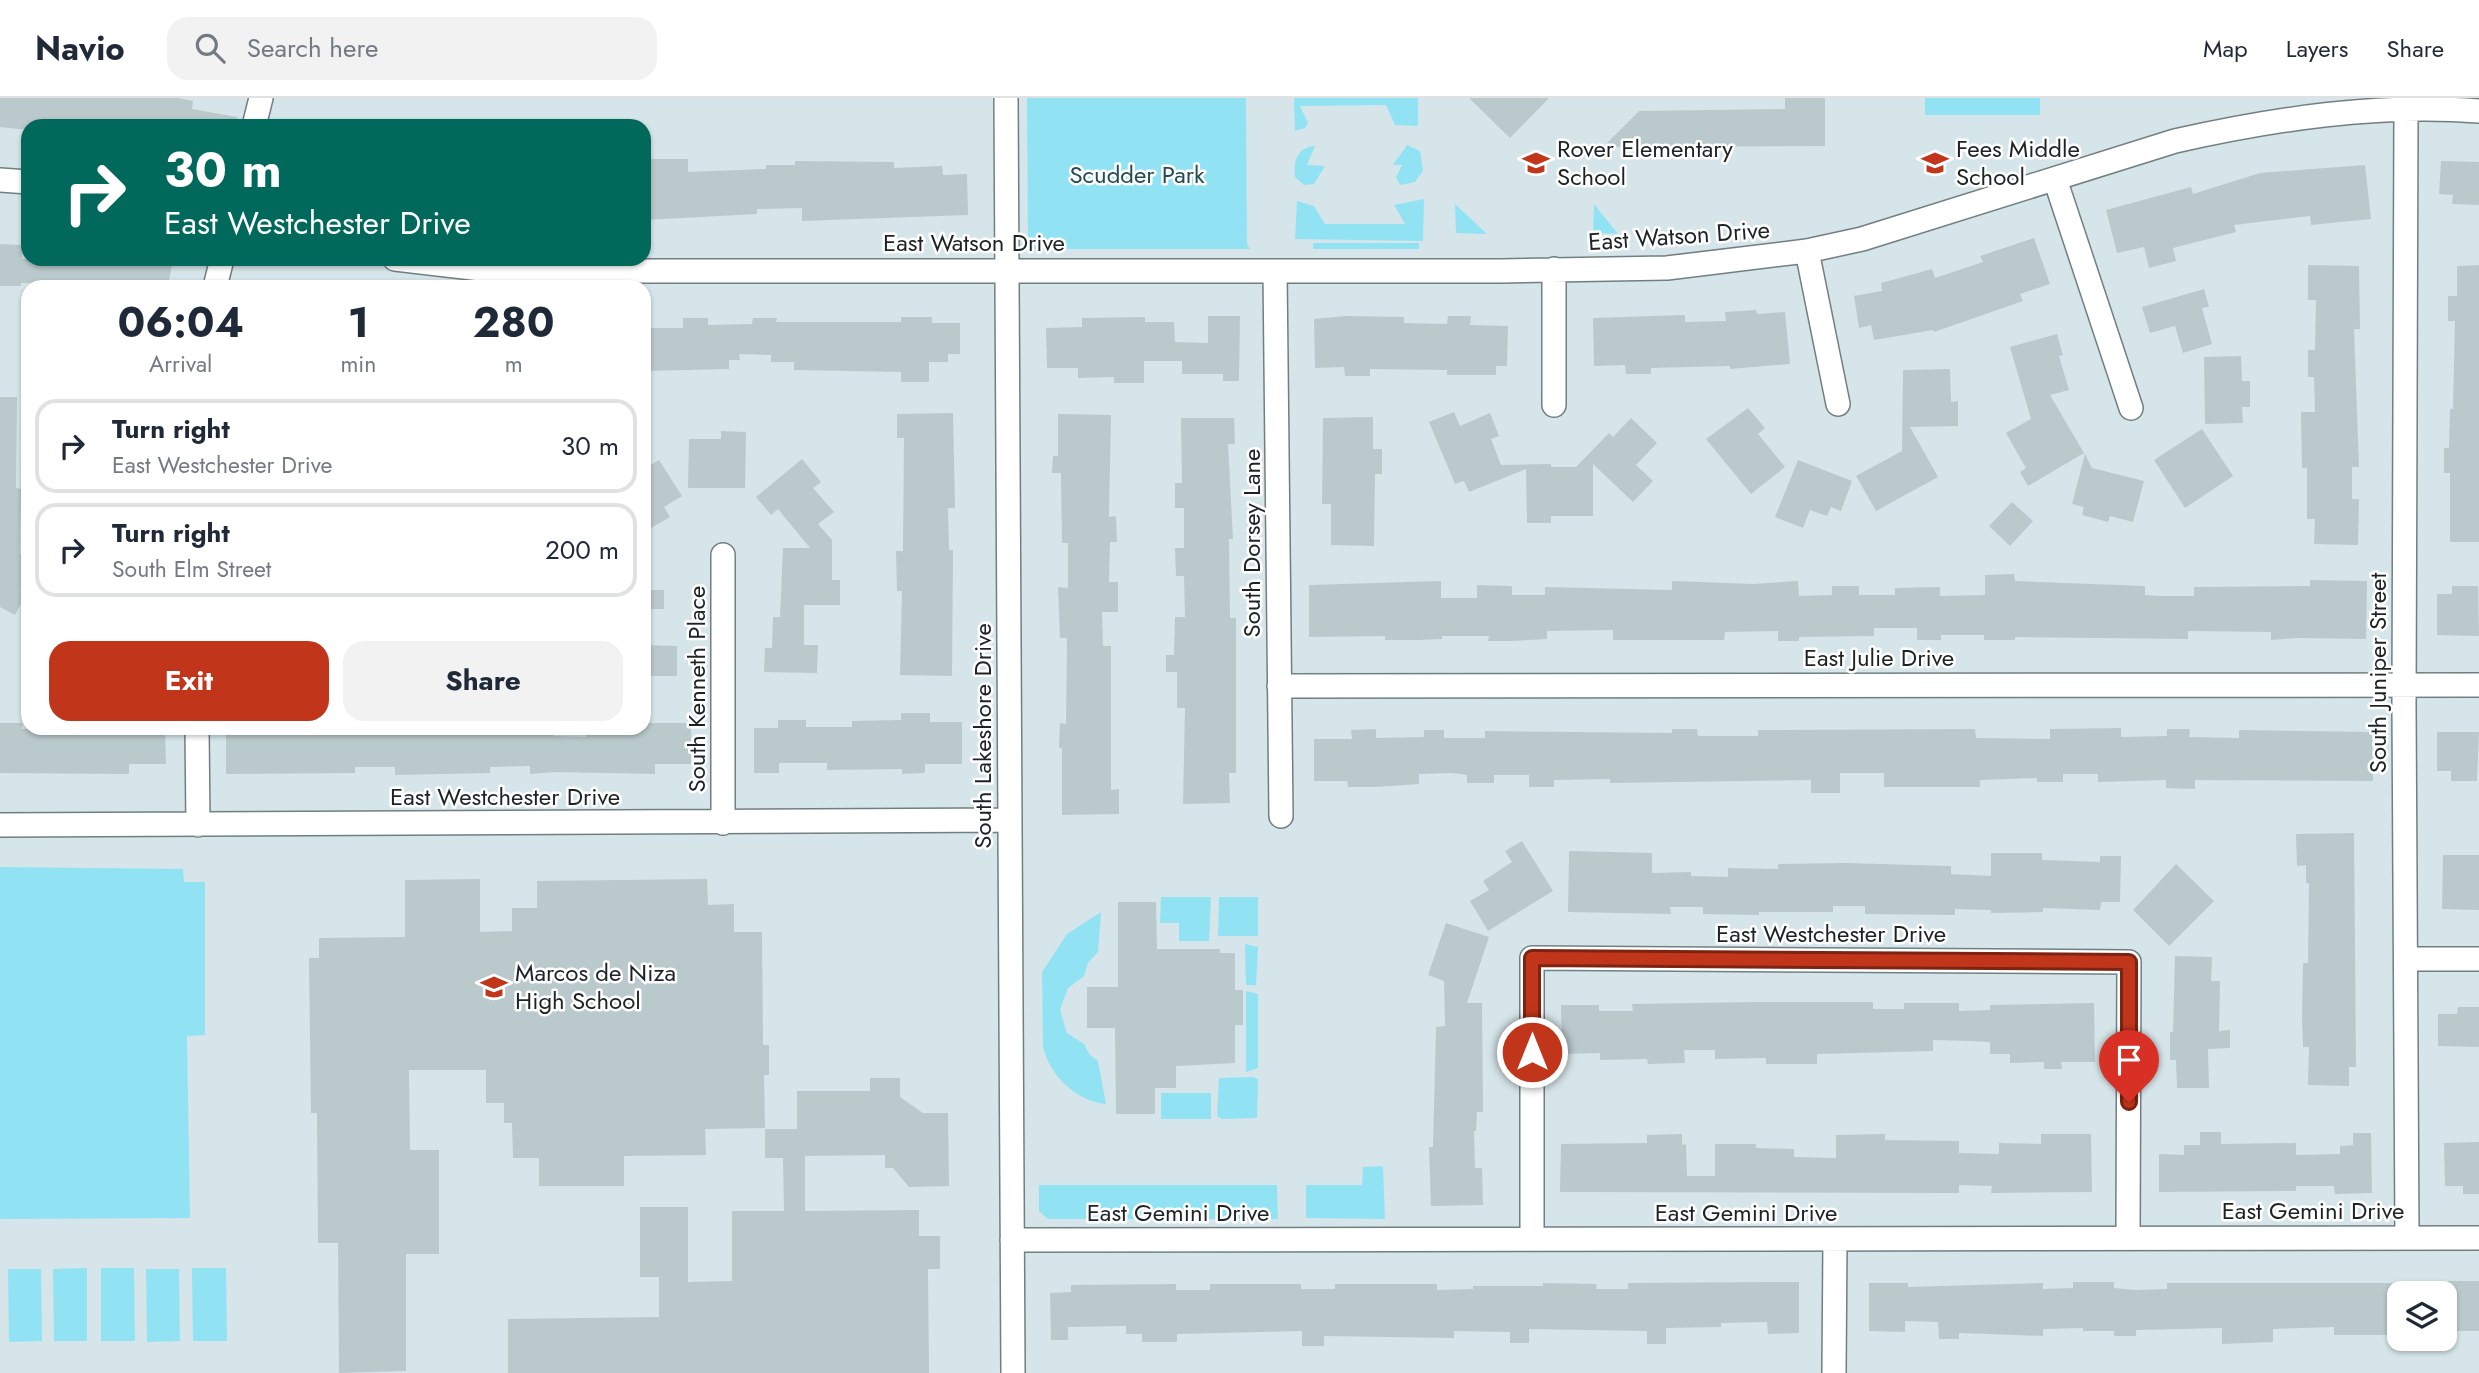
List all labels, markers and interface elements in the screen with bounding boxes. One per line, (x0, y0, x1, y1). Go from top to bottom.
search box (167, 17, 657, 80)
text: Navio (35, 25, 125, 72)
icon: search (191, 29, 229, 67)
text: Search here (247, 29, 378, 67)
text: Map (2203, 31, 2248, 66)
text: Layers (2286, 31, 2348, 66)
text: Share (2386, 31, 2444, 66)
place label: Rover Elementary School (1557, 131, 1733, 194)
place label: Fees Middle School (1956, 131, 2080, 194)
text: 30 m (164, 135, 282, 205)
icon: right (49, 147, 140, 238)
school or university icon: Rover Elementary School (1521, 148, 1551, 178)
school or university icon: Fees Middle School (1920, 148, 1950, 178)
park label: Scudder Park (1069, 157, 1205, 192)
text: East Westchester Drive (164, 200, 471, 246)
street label: East Watson Drive (1587, 212, 1771, 259)
street label: East Watson Drive (883, 225, 1065, 260)
text: 06:04 (117, 292, 244, 353)
text: 1 (348, 292, 369, 353)
text: 280 (473, 292, 555, 353)
text: Arrival (149, 347, 212, 381)
text: min (340, 347, 376, 381)
text: m (505, 347, 523, 381)
text: Turn right (112, 410, 230, 448)
icon: right (53, 427, 91, 465)
text: 30 m (561, 427, 619, 465)
text: East Westchester Drive (112, 448, 332, 482)
street label: South Dorsey Lane (1234, 449, 1269, 637)
text: Turn right (112, 514, 230, 552)
icon: right (53, 531, 91, 569)
text: 200 m (545, 531, 619, 569)
text: South Elm Street (112, 552, 271, 586)
street label: South Juniper Street (2360, 573, 2395, 773)
street label: South Kenneth Place (679, 586, 714, 792)
street label: South Lakeshore Drive (965, 623, 1000, 849)
street label: East Julie Drive (1804, 640, 1954, 675)
button: Exit (49, 641, 329, 721)
button: Share (343, 641, 623, 721)
street label: East Westchester Drive (390, 779, 620, 814)
street label: East Westchester Drive (1716, 916, 1946, 951)
place label: Marcos de Niza High School (515, 955, 676, 1018)
school or university icon: Marcos de Niza High School (479, 972, 509, 1002)
position arrow (1495, 1015, 1569, 1089)
pin (2099, 1030, 2159, 1102)
icon: arrive (2110, 1041, 2148, 1079)
street label: East Gemini Drive (2222, 1193, 2404, 1228)
street label: East Gemini Drive (1087, 1195, 1269, 1230)
street label: East Gemini Drive (1655, 1195, 1837, 1230)
map controls (2387, 1281, 2457, 1351)
button: layers (2387, 1281, 2457, 1351)

